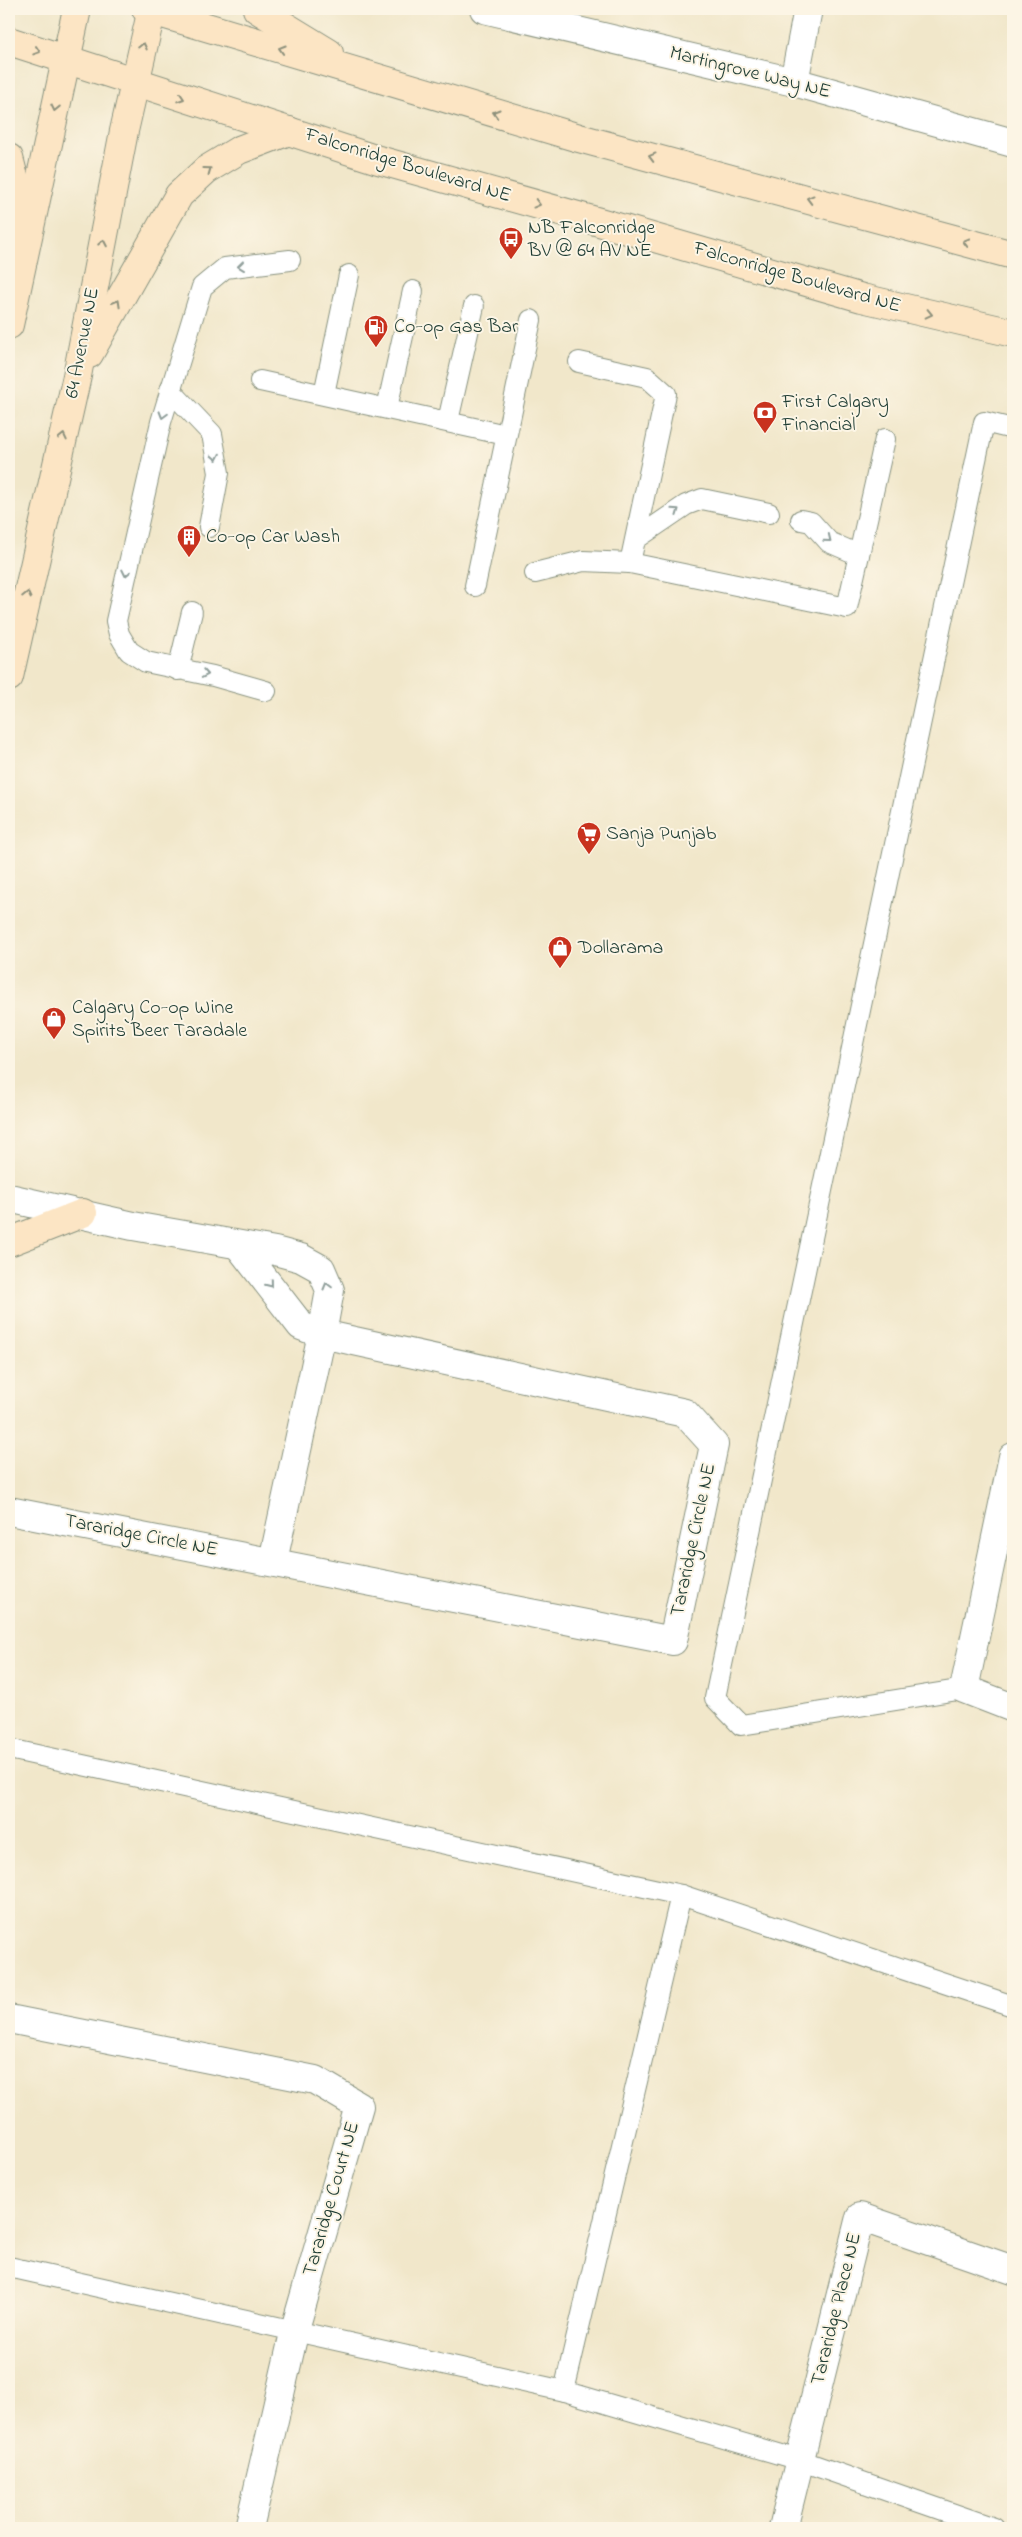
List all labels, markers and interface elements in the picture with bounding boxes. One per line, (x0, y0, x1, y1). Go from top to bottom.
street label: Martingrove Way NE (666, 39, 834, 108)
one-way arrow (137, 42, 148, 51)
one-way arrow (32, 45, 41, 55)
one-way arrow (278, 45, 286, 55)
one-way arrow (176, 92, 185, 102)
one-way arrow (50, 104, 61, 112)
one-way arrow (492, 109, 501, 119)
street label: Falconridge Boulevard NE (300, 120, 515, 212)
one-way arrow (648, 152, 657, 163)
one-way arrow (202, 167, 212, 176)
one-way arrow (806, 194, 814, 204)
one-way arrow (532, 199, 540, 209)
place label: NB Falconridge BV @ 64 AV NE (527, 214, 655, 266)
bus stop icon: NB Falconridge BV @ 64 AV NE (498, 226, 524, 260)
street label: Falconridge Boulevard NE (689, 234, 904, 322)
one-way arrow (963, 237, 971, 247)
one-way arrow (97, 238, 107, 247)
one-way arrow (237, 260, 245, 271)
street label: 64 Avenue NE (58, 285, 108, 401)
one-way arrow (111, 299, 121, 308)
one-way arrow (925, 308, 934, 319)
place label: Co-op Gas Bar (394, 313, 519, 342)
fuel station icon: Co-op Gas Bar (363, 314, 389, 348)
place label: First Calgary Financial (781, 388, 889, 440)
bank icon: First Calgary Financial (752, 400, 778, 434)
one-way arrow (159, 410, 169, 418)
one-way arrow (57, 432, 68, 441)
one-way arrow (210, 453, 221, 461)
one-way arrow (670, 508, 680, 517)
place label: Co-op Car Wash (206, 523, 340, 552)
building icon: Co-op Car Wash (176, 524, 202, 558)
one-way arrow (823, 533, 832, 542)
one-way arrow (122, 568, 132, 577)
one-way arrow (21, 591, 32, 600)
one-way arrow (200, 669, 209, 679)
place label: Sanja Punjab (606, 820, 717, 849)
supermarket icon: Sanja Punjab (576, 821, 602, 855)
place label: Dollarama (577, 934, 663, 963)
shop icon: Dollarama (547, 935, 573, 969)
place label: Calgary Co-op Wine Spirits Beer Taradale (72, 994, 247, 1046)
shop icon: Calgary Co-op Wine Spirits Beer Taradale (41, 1006, 67, 1040)
one-way arrow (264, 1278, 272, 1287)
one-way arrow (322, 1282, 333, 1290)
street label: Tararidge Circle NE (664, 1461, 725, 1619)
street label: Tararidge Circle NE (62, 1507, 220, 1566)
street label: Tararidge Court NE (296, 2118, 369, 2280)
street label: Tararidge Place NE (804, 2230, 871, 2389)

